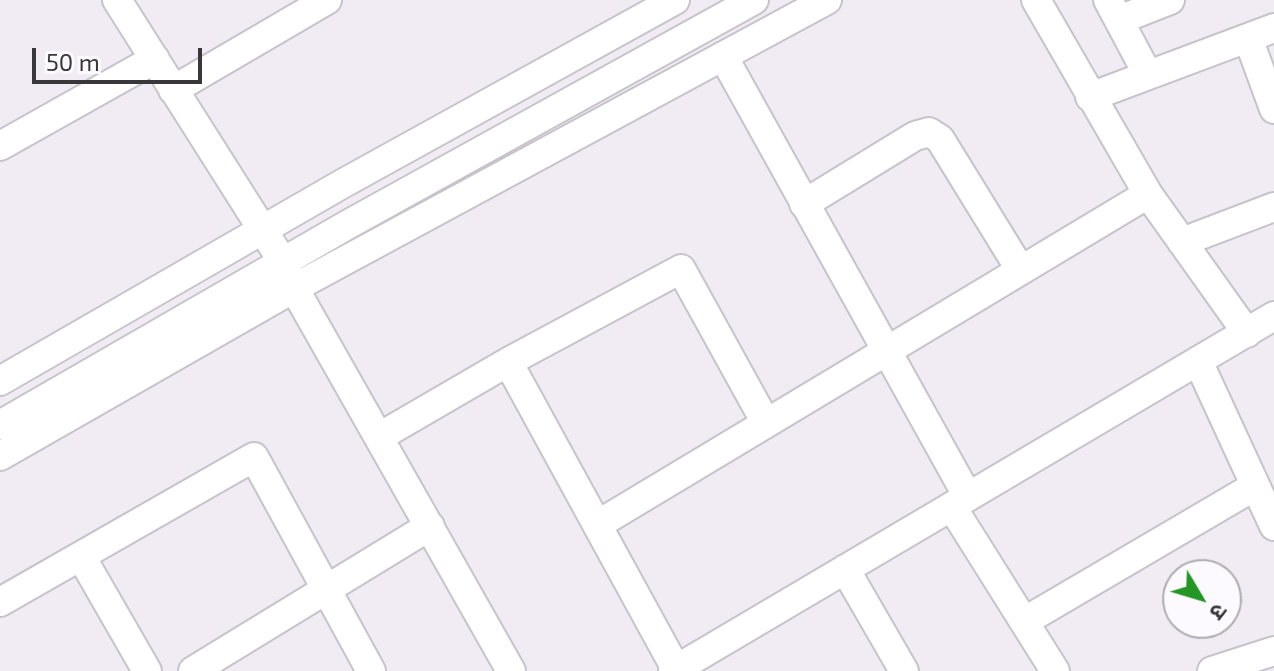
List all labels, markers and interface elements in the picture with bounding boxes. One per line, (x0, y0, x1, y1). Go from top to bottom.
scale bar (36, 32, 206, 82)
text: 50 m (46, 47, 100, 76)
north arrow (1162, 559, 1242, 639)
text: उ (1205, 599, 1234, 626)

